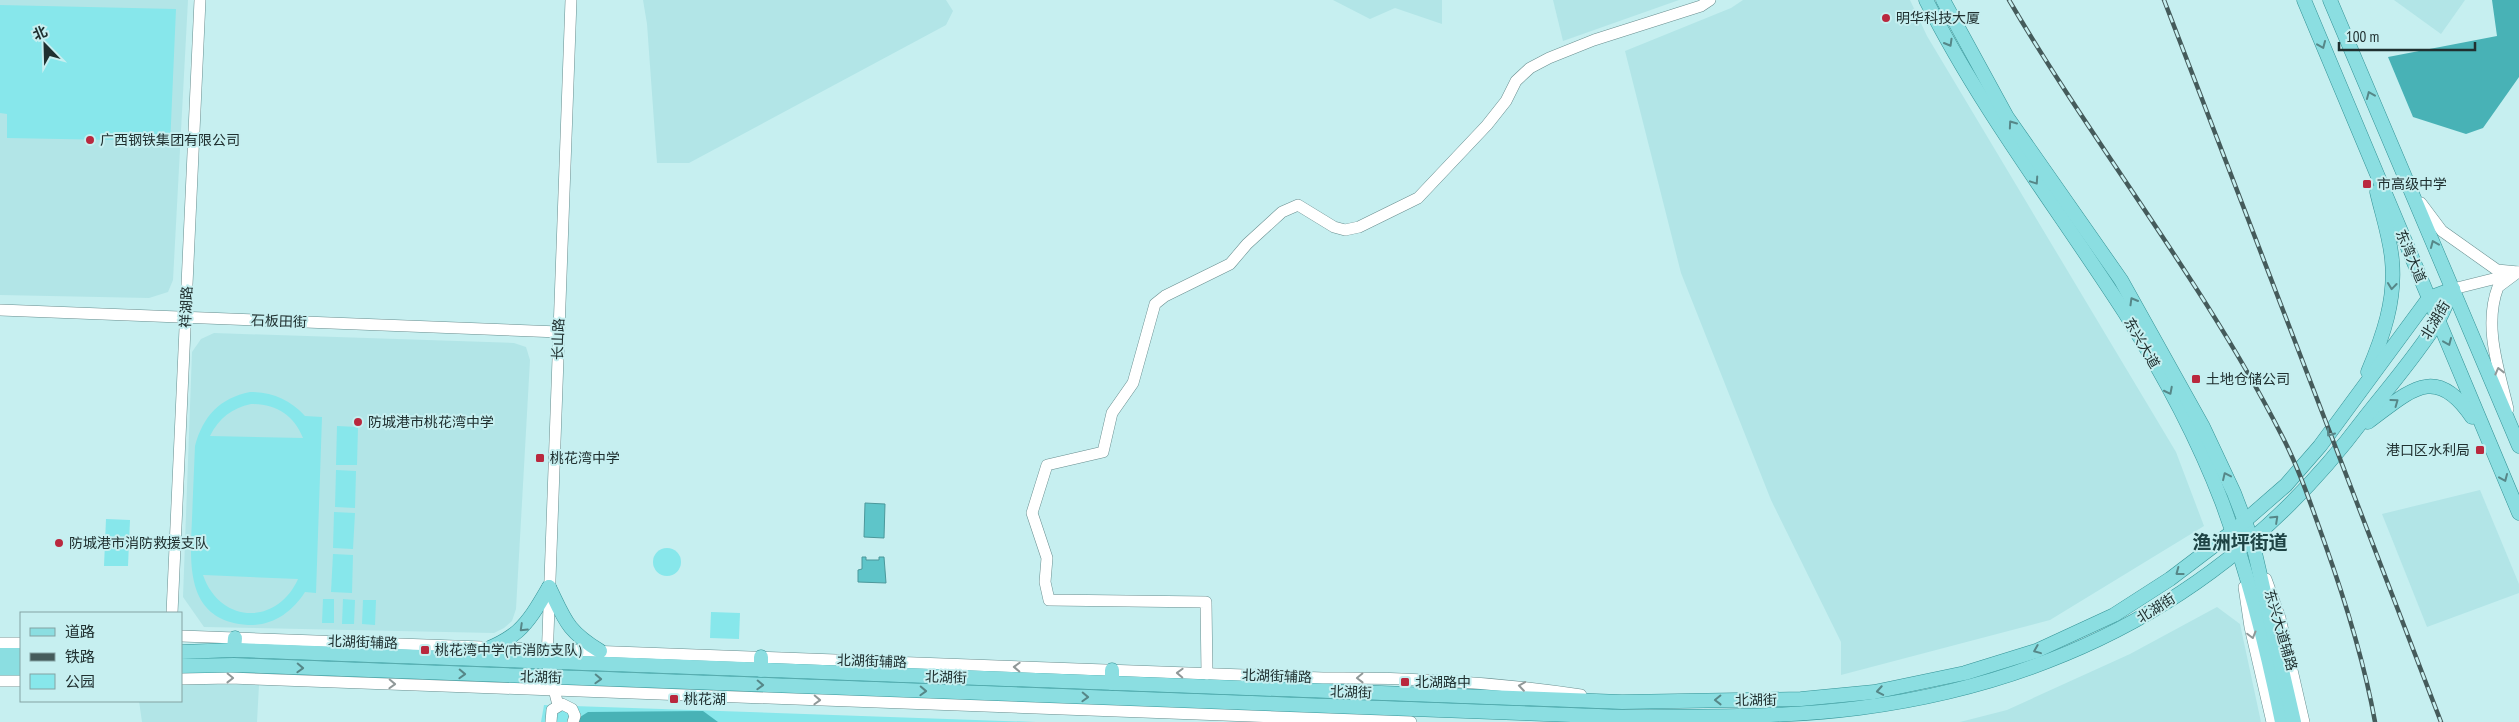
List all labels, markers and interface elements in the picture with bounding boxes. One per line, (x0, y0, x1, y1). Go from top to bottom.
place label: 明华科技大厦 (1896, 9, 1980, 27)
marker: 明华科技大厦 (1880, 12, 1892, 24)
north arrow (20, 20, 70, 70)
scale bar (2339, 20, 2475, 52)
text: 北 (30, 22, 50, 44)
text: 100 m (2346, 27, 2379, 46)
one-way arrow (1943, 37, 1953, 46)
one-way arrow (2315, 40, 2326, 49)
one-way arrow (2366, 91, 2377, 100)
one-way arrow (2009, 120, 2018, 130)
place label: 广西钢铁集团有限公司 (100, 131, 240, 149)
marker: 广西钢铁集团有限公司 (84, 134, 96, 146)
one-way arrow (2029, 175, 2038, 185)
place label: 市高级中学 (2377, 175, 2447, 193)
marker: 市高级中学 (2361, 178, 2373, 190)
street label: 东湾大道 (2392, 227, 2430, 285)
one-way arrow (2429, 240, 2440, 249)
one-way arrow (2387, 282, 2398, 290)
street label: 祥湖路 (176, 286, 196, 328)
one-way arrow (2130, 297, 2140, 306)
street label: 北湖街 (2416, 297, 2454, 343)
street label: 石板田街 (251, 311, 307, 331)
street label: 东兴大道 (2120, 314, 2164, 372)
street label: 长山路 (548, 318, 568, 360)
one-way arrow (2441, 337, 2452, 346)
one-way arrow (2494, 366, 2505, 375)
place label: 土地仓储公司 (2206, 370, 2290, 388)
marker: 土地仓储公司 (2190, 373, 2202, 385)
one-way arrow (2163, 386, 2173, 395)
one-way arrow (2389, 399, 2398, 409)
place label: 防城港市桃花湾中学 (368, 413, 494, 431)
marker: 防城港市桃花湾中学 (352, 416, 364, 428)
one-way arrow (2327, 427, 2335, 436)
place label: 港口区水利局 (2386, 441, 2470, 459)
marker: 港口区水利局 (2474, 444, 2486, 456)
place label: 桃花湾中学 (550, 449, 620, 467)
marker: 桃花湾中学 (534, 452, 546, 464)
one-way arrow (2222, 472, 2232, 481)
one-way arrow (2498, 473, 2509, 482)
one-way arrow (2269, 516, 2278, 525)
district label: 渔洲坪街道 (2192, 530, 2288, 554)
place label: 防城港市消防救援支队 (69, 534, 209, 552)
marker: 防城港市消防救援支队 (53, 537, 65, 549)
one-way arrow (2175, 566, 2185, 575)
street label: 东兴大道辅路 (2261, 587, 2301, 673)
street label: 北湖街 (2133, 589, 2179, 627)
legend (20, 612, 182, 702)
text: 道路 (65, 622, 95, 641)
one-way arrow (520, 622, 529, 631)
one-way arrow (2247, 631, 2257, 639)
street label: 北湖街辅路 (328, 632, 398, 652)
place label: 桃花湾中学(市消防支队) (435, 641, 582, 659)
marker: 桃花湾中学(市消防支队) (419, 644, 431, 656)
one-way arrow (2033, 644, 2042, 655)
text: 铁路 (65, 647, 95, 666)
street label: 北湖街辅路 (837, 651, 907, 671)
one-way arrow (1013, 661, 1021, 672)
one-way arrow (296, 662, 304, 673)
street label: 北湖街辅路 (1242, 666, 1312, 686)
street label: 北湖街 (520, 667, 562, 687)
street label: 北湖街 (925, 667, 967, 687)
one-way arrow (1175, 667, 1183, 678)
one-way arrow (459, 668, 467, 679)
text: 公园 (65, 672, 95, 691)
one-way arrow (226, 673, 234, 683)
one-way arrow (594, 673, 602, 684)
one-way arrow (1355, 673, 1363, 683)
place label: 北湖路中 (1415, 673, 1471, 691)
marker: 北湖路中 (1399, 676, 1411, 688)
one-way arrow (389, 679, 397, 689)
one-way arrow (757, 680, 765, 690)
one-way arrow (1517, 681, 1525, 692)
street label: 北湖街 (1330, 682, 1372, 702)
one-way arrow (1875, 685, 1884, 695)
one-way arrow (920, 686, 927, 696)
place label: 桃花湖 (684, 690, 726, 708)
street label: 北湖街 (1735, 691, 1777, 709)
one-way arrow (1082, 692, 1089, 702)
marker: 桃花湖 (668, 693, 680, 705)
one-way arrow (814, 695, 821, 705)
one-way arrow (1713, 695, 1721, 705)

